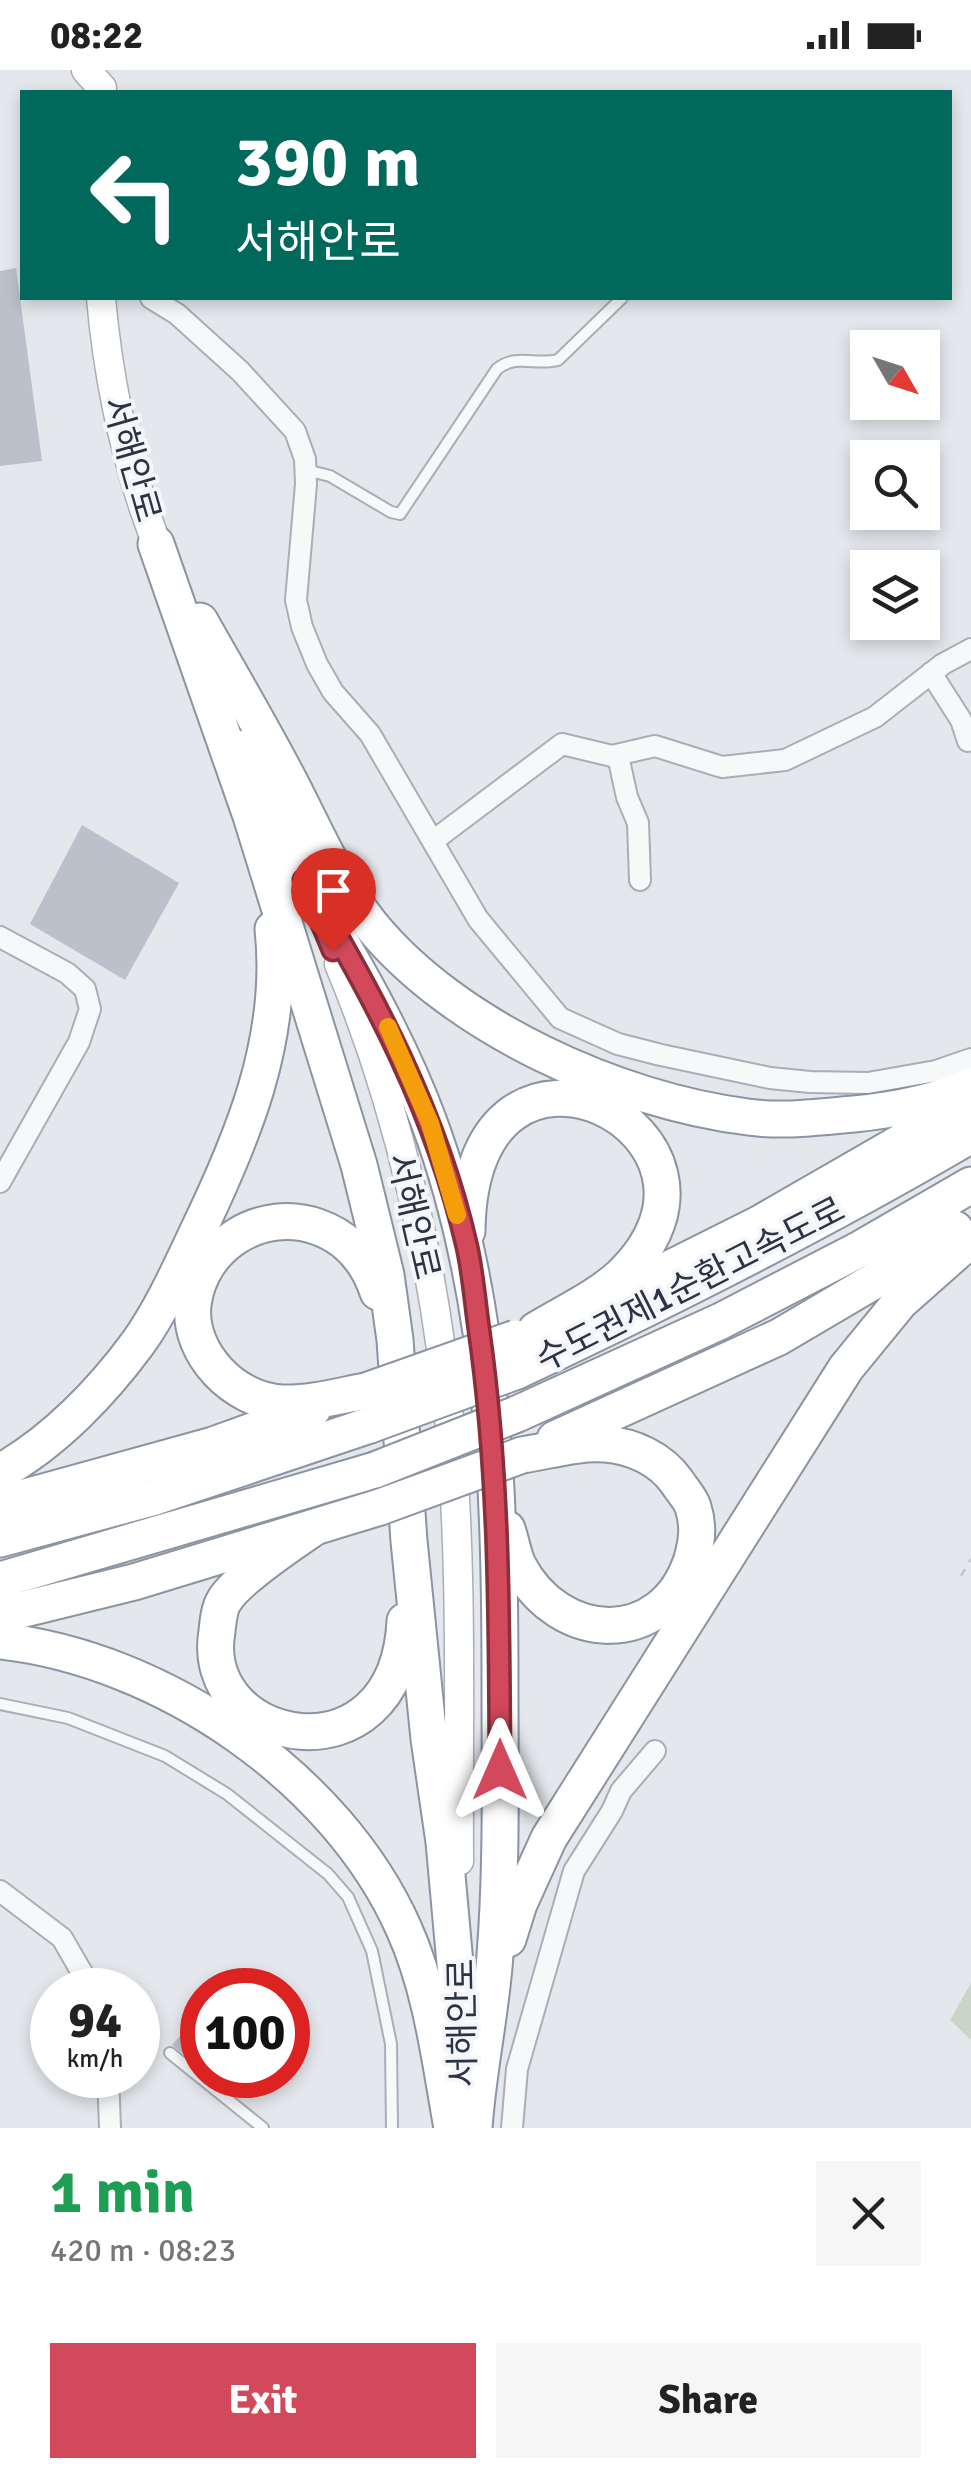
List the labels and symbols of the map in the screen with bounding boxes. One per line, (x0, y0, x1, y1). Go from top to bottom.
north arrow (850, 330, 940, 420)
street label: 서해안로 (93, 391, 170, 527)
pin (291, 848, 376, 951)
street label: 서해안로 (378, 1149, 449, 1284)
street label: 수도권제1순환고속도로 (529, 1188, 852, 1381)
position arrow (448, 1718, 552, 1822)
street label: 서해안로 (440, 1958, 485, 2088)
speed limit sign: 100 (180, 1968, 310, 2098)

